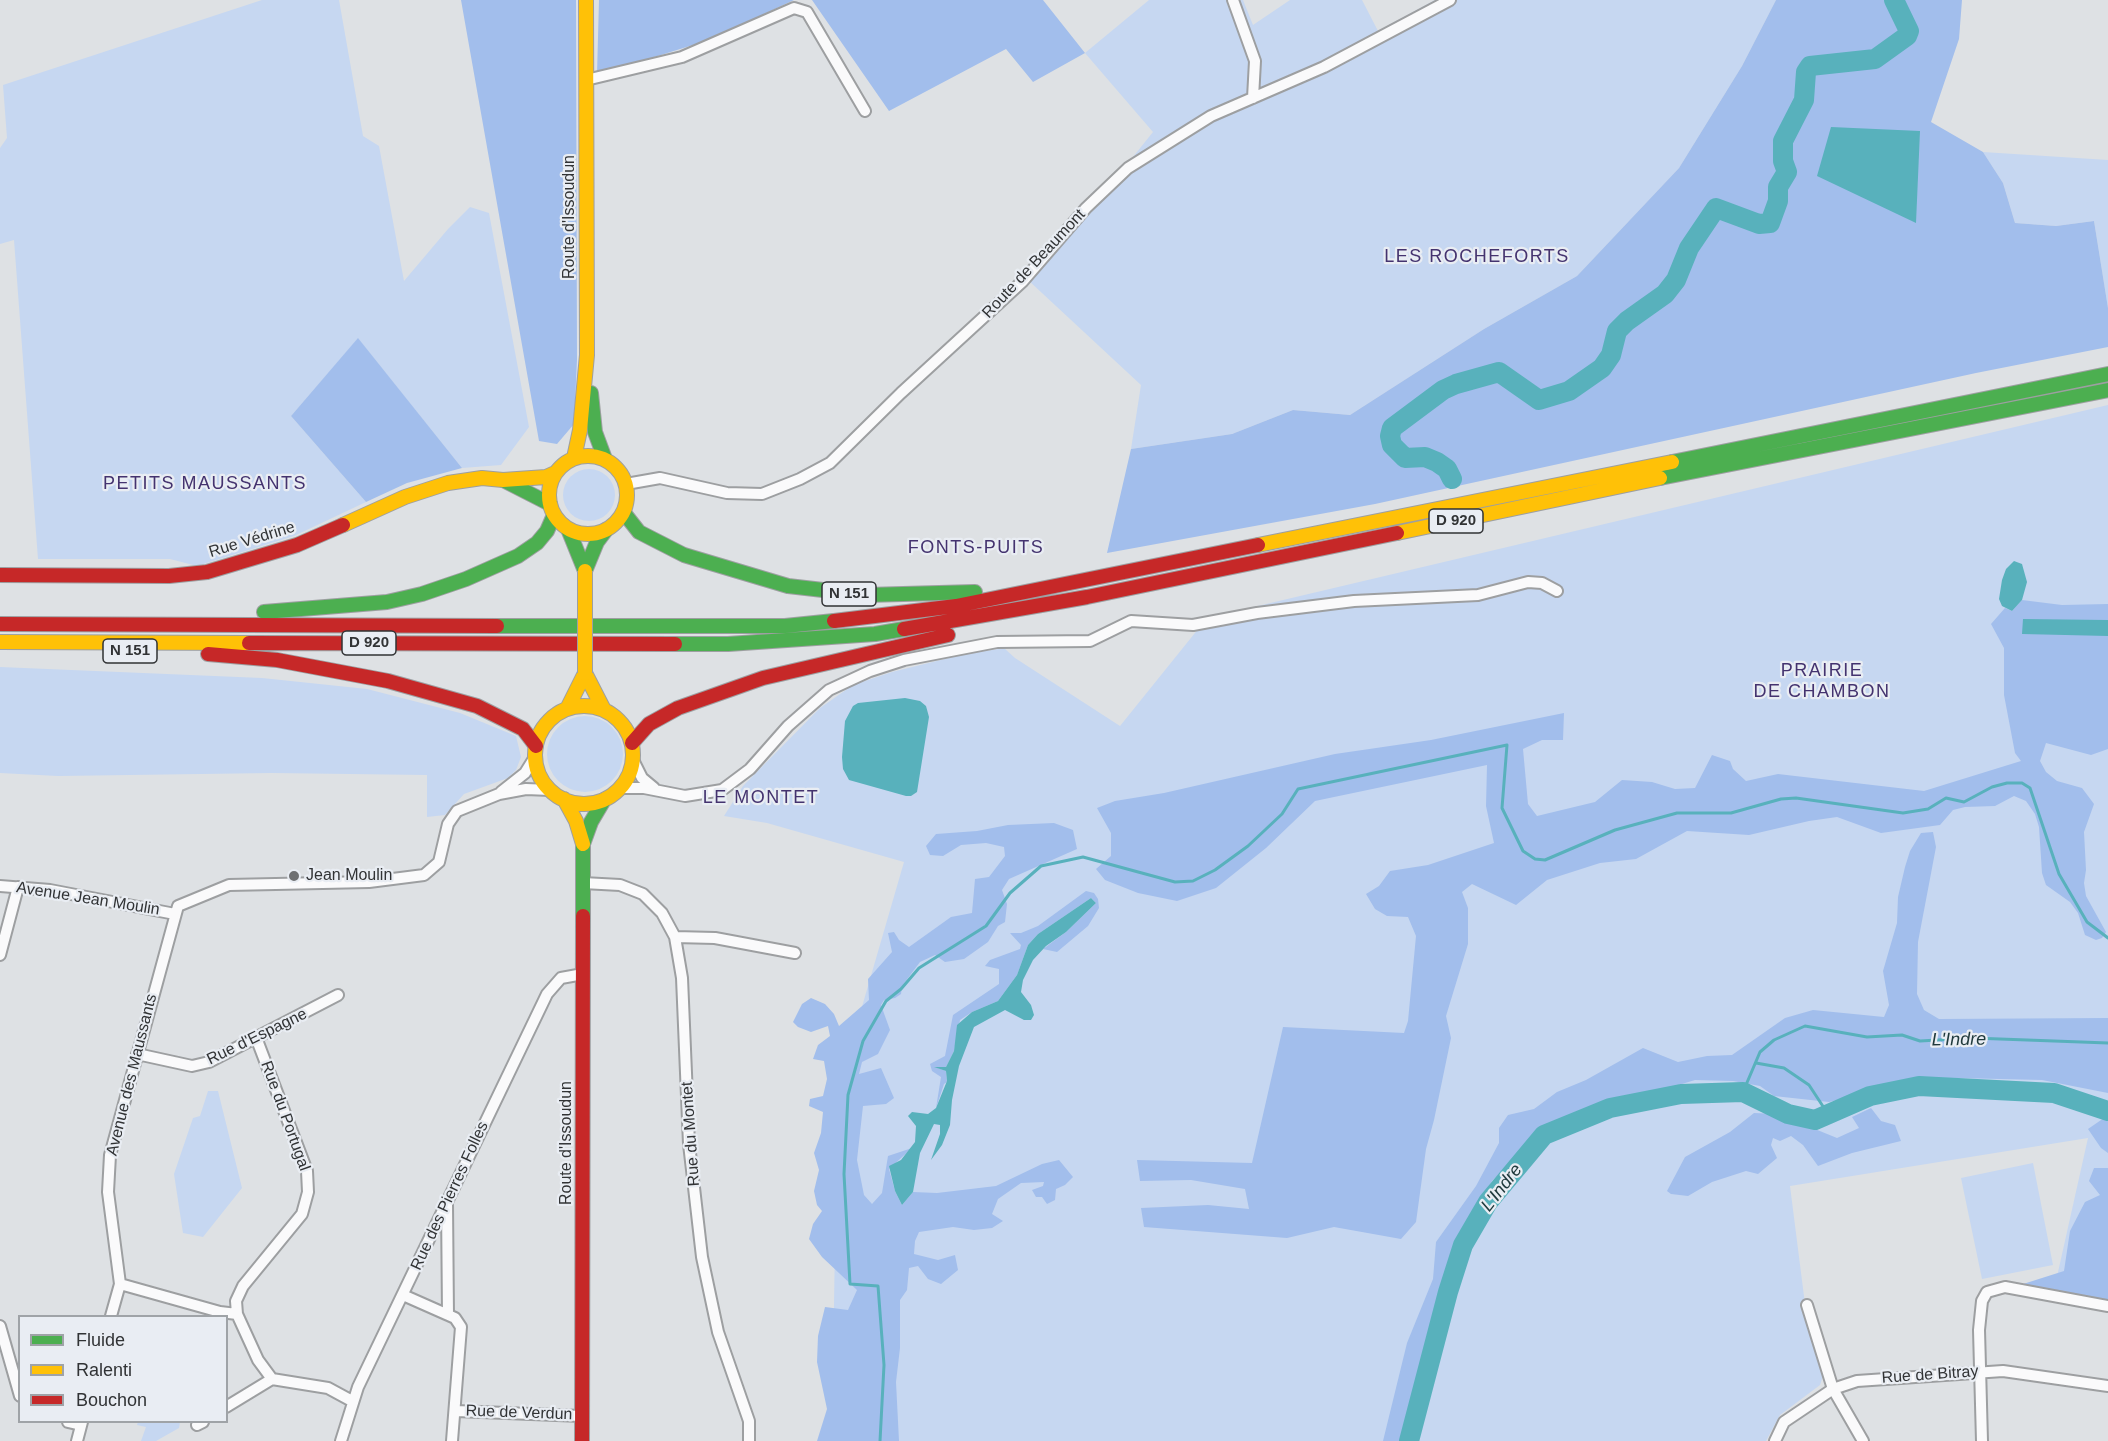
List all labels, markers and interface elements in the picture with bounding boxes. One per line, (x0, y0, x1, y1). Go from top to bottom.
street label: Route d'Issoudun (560, 155, 580, 279)
street label: Route de Beaumont (978, 205, 1090, 323)
district label: LES ROCHEFORTS (1384, 246, 1570, 268)
district label: PETITS MAUSSANTS (103, 473, 307, 495)
road number: D 920 (1429, 509, 1483, 533)
street label: Rue Védrine (207, 518, 297, 562)
district label: FONTS-PUITS (908, 537, 1044, 559)
road number: N 151 (822, 582, 876, 606)
road number: D 920 (342, 631, 396, 655)
road number: N 151 (103, 639, 157, 663)
district label: PRAIRIE DE CHAMBON (1753, 660, 1891, 702)
district label: LE MONTET (703, 787, 819, 809)
place label: Jean Moulin (306, 866, 392, 886)
marker: Jean Moulin (287, 869, 301, 883)
street label: Avenue Jean Moulin (15, 878, 161, 920)
street label: Avenue des Maussants (103, 992, 161, 1158)
street label: Rue d'Espagne (204, 1004, 310, 1070)
water label: L'Indre (1932, 1029, 1986, 1051)
street label: Rue du Portugal (256, 1058, 314, 1174)
street label: Route d'Issoudun (557, 1081, 577, 1205)
street label: Rue du Montet (678, 1081, 704, 1187)
street label: Rue des Pierres Folles (407, 1119, 493, 1273)
water label: L'Indre (1477, 1160, 1527, 1216)
legend (18, 1315, 228, 1423)
text: Fluide (76, 1330, 125, 1350)
text: Ralenti (76, 1360, 132, 1380)
street label: Rue de Bitray (1881, 1362, 1979, 1388)
text: Bouchon (76, 1390, 147, 1410)
street label: Rue de Verdun (465, 1402, 573, 1424)

